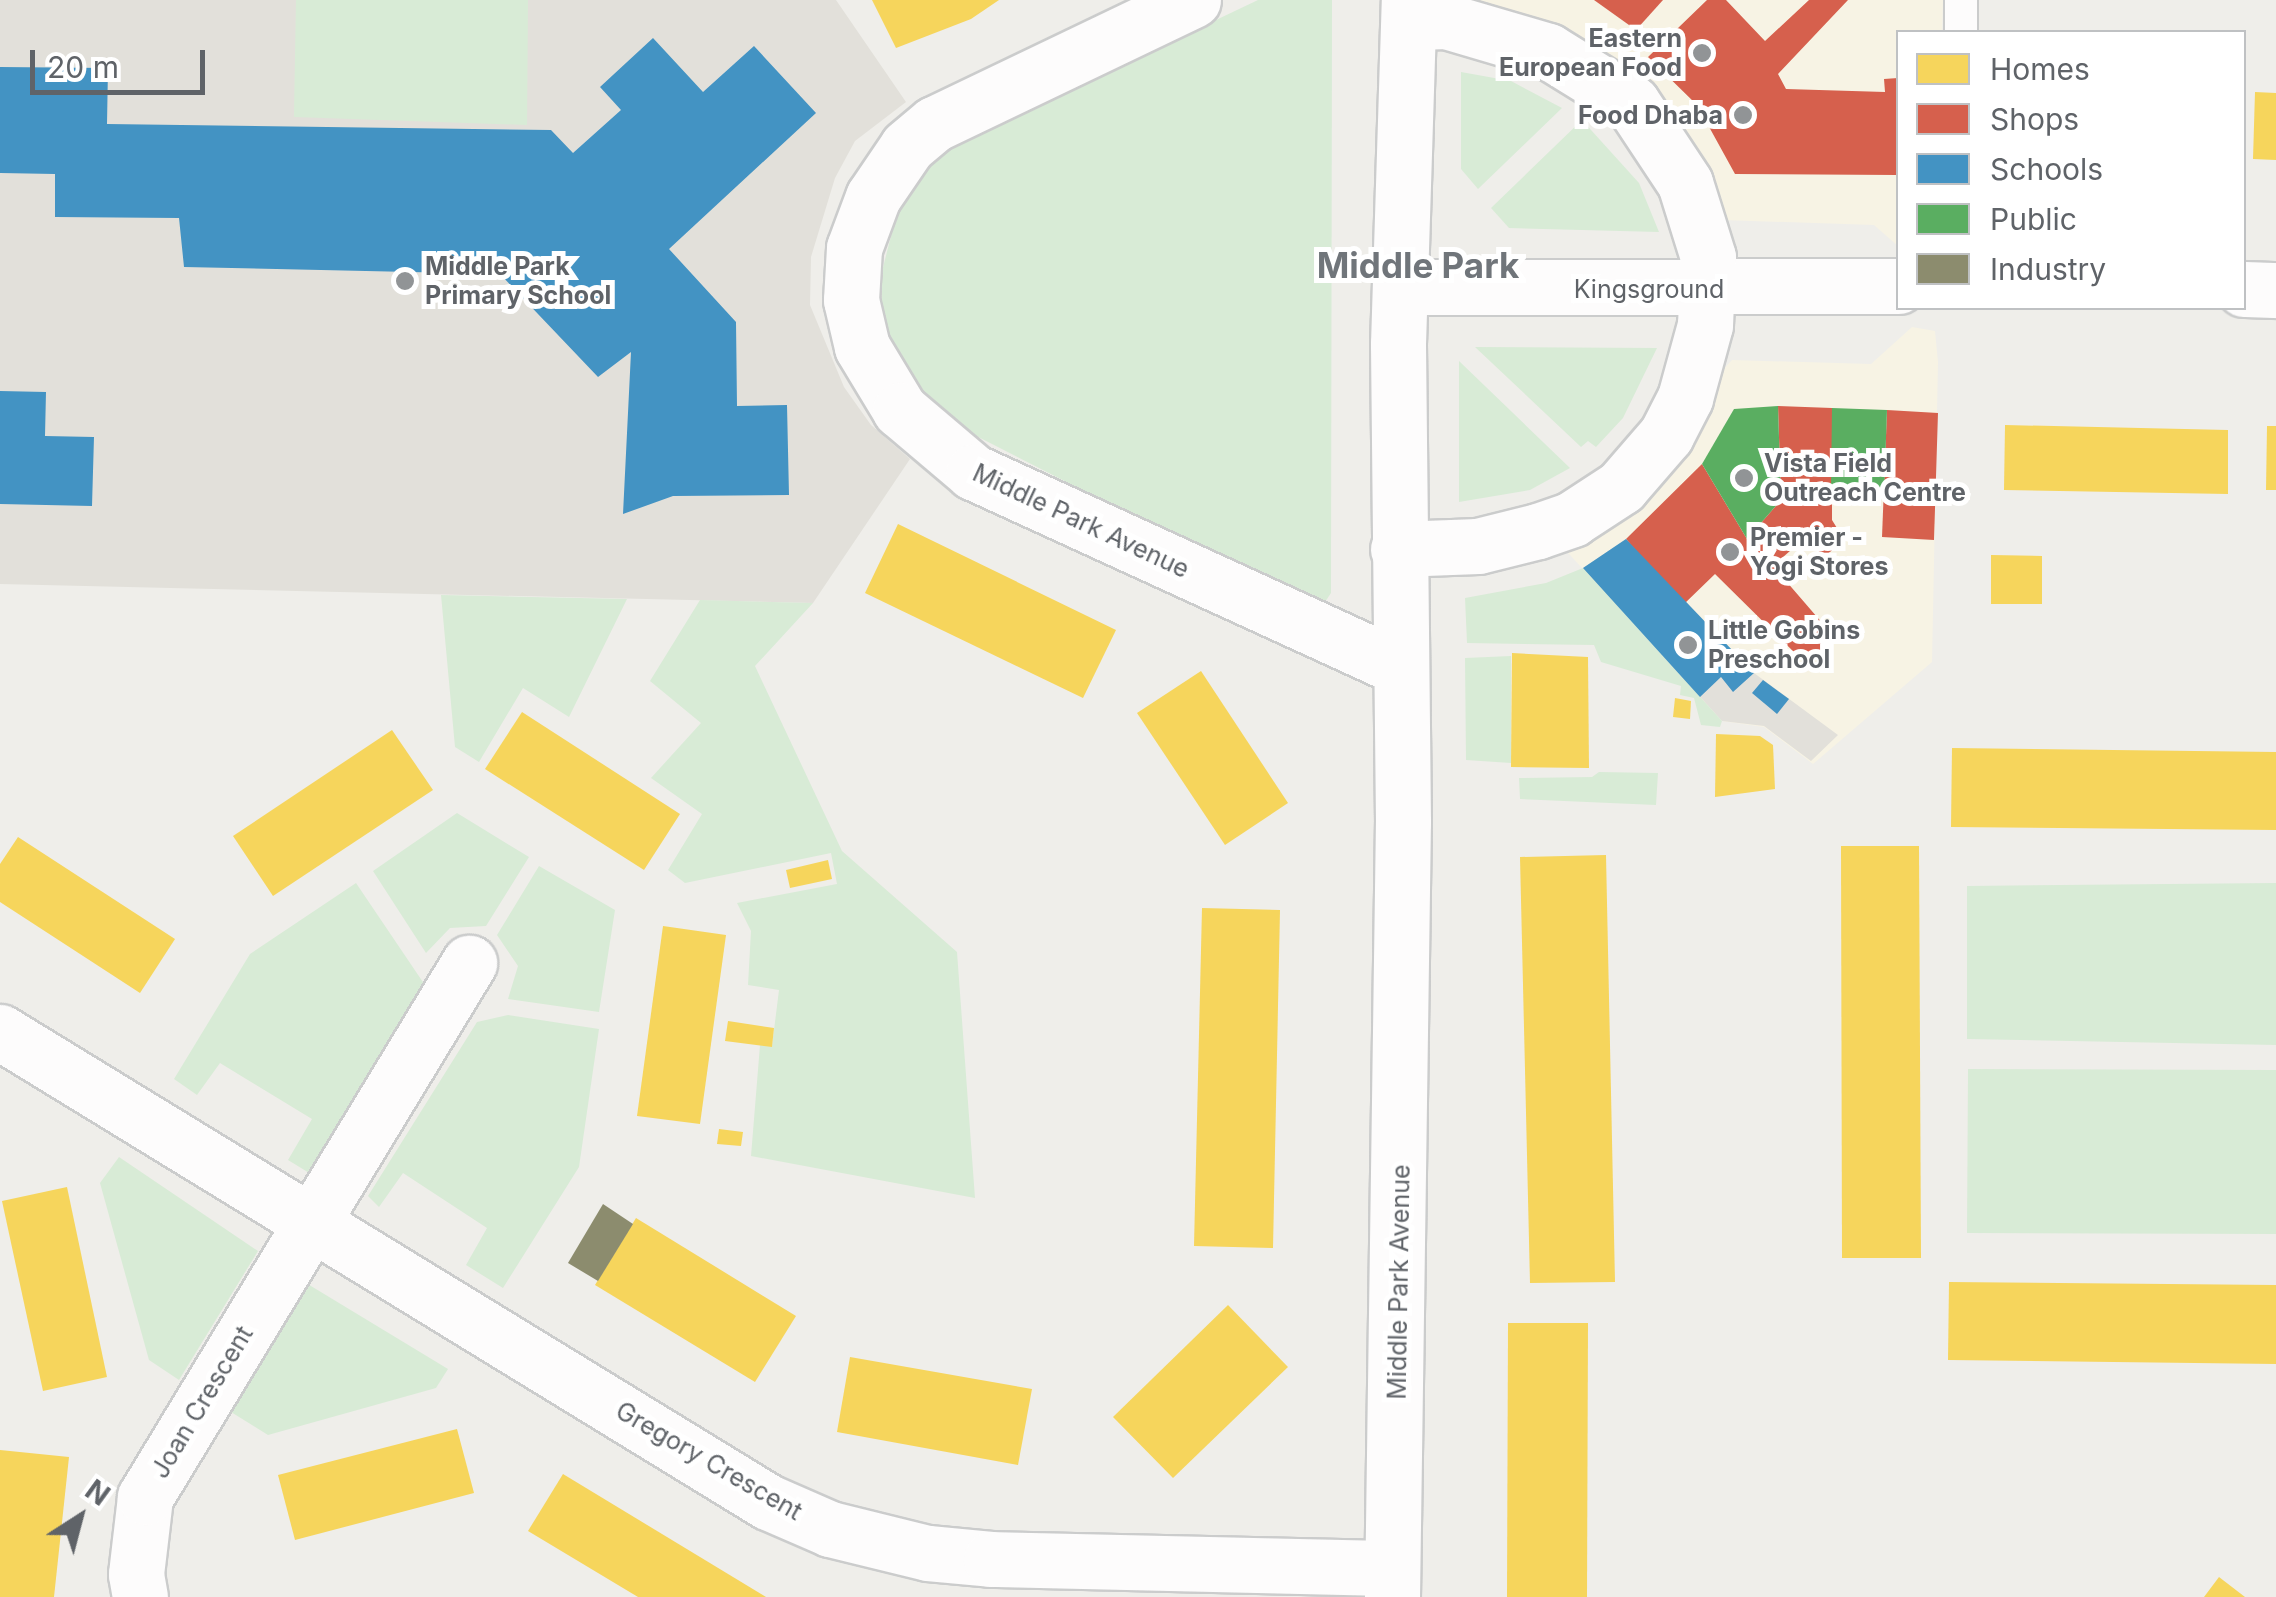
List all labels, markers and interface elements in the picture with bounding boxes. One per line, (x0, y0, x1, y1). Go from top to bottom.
place label: Eastern European Food (1499, 24, 1682, 83)
scale bar (35, 30, 210, 92)
legend (1896, 30, 2246, 310)
marker: Eastern European Food (1691, 42, 1713, 64)
text: 20 m (47, 49, 119, 85)
text: Homes (1990, 51, 2090, 87)
place label: Food Dhaba (1578, 100, 1723, 130)
text: Shops (1990, 101, 2079, 137)
marker: Food Dhaba (1732, 104, 1754, 126)
text: Schools (1990, 151, 2103, 187)
text: Public (1990, 201, 2077, 237)
district label: Middle Park (1317, 244, 1519, 286)
text: Industry (1990, 251, 2106, 287)
place label: Middle Park Primary School (425, 252, 611, 311)
marker: Middle Park Primary School (394, 270, 416, 292)
street label: Kingsground (1574, 274, 1724, 304)
place label: Vista Field Outreach Centre (1764, 449, 1966, 508)
street label: Middle Park Avenue (968, 458, 1194, 584)
marker: Vista Field Outreach Centre (1733, 467, 1755, 489)
place label: Premier - Yogi Stores (1750, 523, 1888, 582)
marker: Premier - Yogi Stores (1719, 541, 1741, 563)
place label: Little Gobins Preschool (1708, 616, 1860, 675)
marker: Little Gobins Preschool (1677, 634, 1699, 656)
street label: Middle Park Avenue (1382, 1164, 1416, 1400)
street label: Joan Crescent (145, 1320, 259, 1484)
street label: Gregory Crescent (610, 1395, 808, 1527)
north arrow (30, 1467, 130, 1567)
text: N (79, 1473, 116, 1513)

